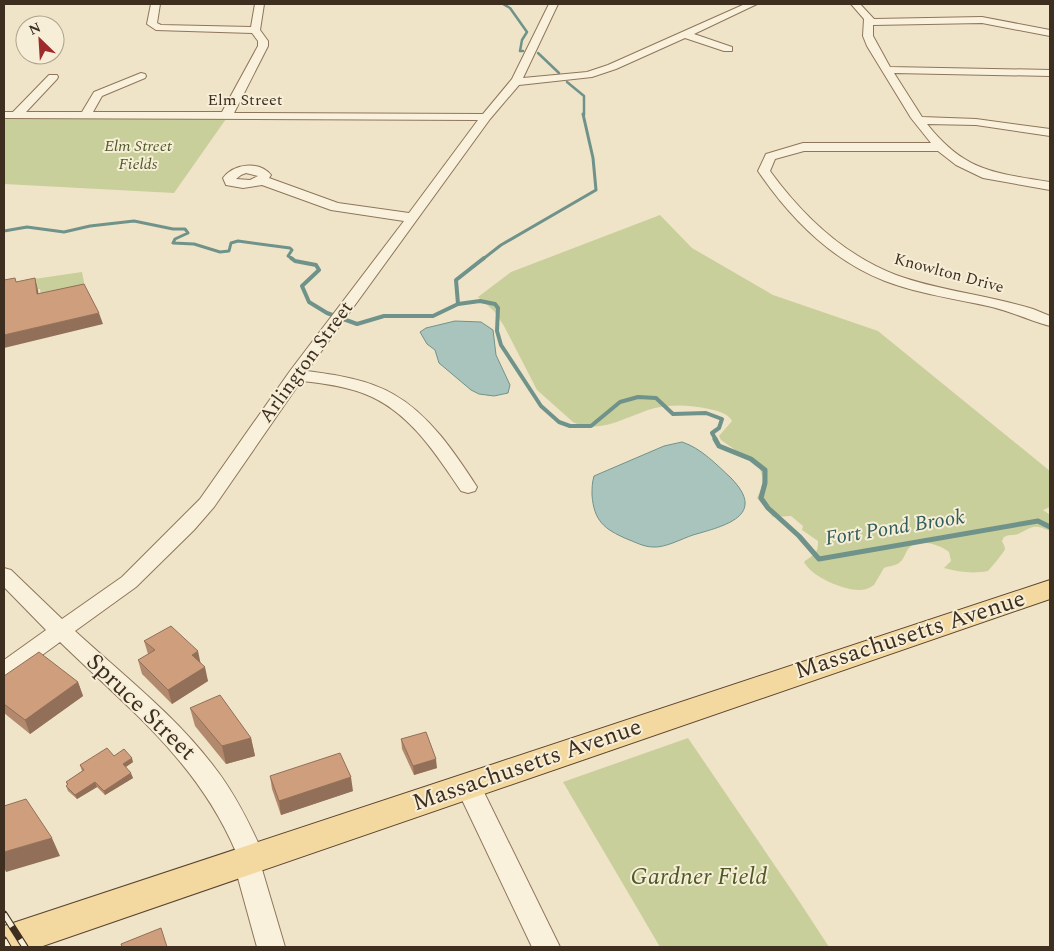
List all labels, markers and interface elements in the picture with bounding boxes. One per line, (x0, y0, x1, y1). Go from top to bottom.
north arrow (15, 15, 65, 65)
text: N (25, 17, 44, 41)
street label: Elm Street (208, 88, 283, 112)
park label: Elm Street Fields (104, 134, 173, 176)
street label: Knowlton Drive (891, 247, 1007, 299)
street label: Arlington Street (251, 295, 361, 429)
water label: Fort Pond Brook (823, 501, 967, 555)
street label: Massachusetts Avenue (790, 581, 1030, 689)
street label: Spruce Street (78, 645, 204, 769)
street label: Massachusetts Avenue (407, 709, 647, 821)
park label: Gardner Field (631, 859, 767, 895)

